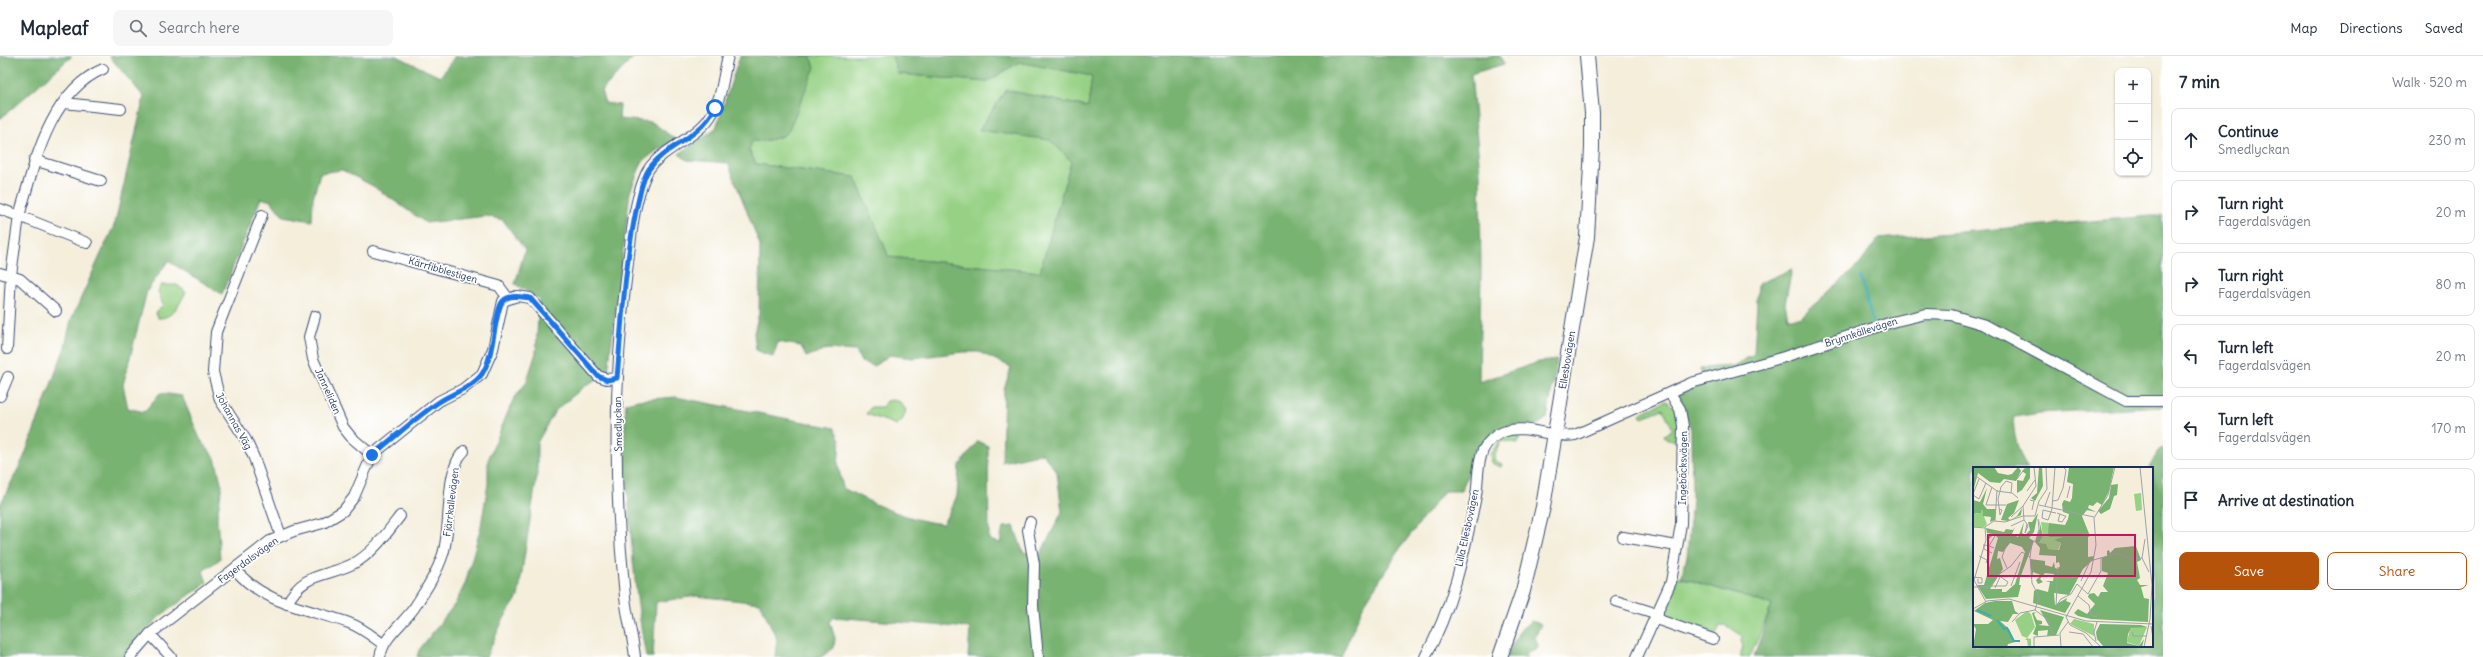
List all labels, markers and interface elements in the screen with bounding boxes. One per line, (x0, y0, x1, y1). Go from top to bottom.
search box (113, 10, 393, 46)
text: Mapleaf (20, 16, 89, 40)
icon: search (127, 17, 149, 39)
text: Search here (159, 18, 240, 37)
text: Map (2290, 19, 2317, 37)
text: Directions (2339, 19, 2403, 37)
text: Saved (2425, 19, 2463, 37)
map controls (2115, 68, 2151, 176)
button: + (2115, 68, 2151, 104)
text: 7 min (2179, 71, 2220, 93)
text: Walk · 520 m (2392, 74, 2467, 91)
route start (706, 99, 724, 117)
button: − (2115, 104, 2151, 140)
text: Continue (2218, 122, 2279, 141)
icon: ahead (2180, 129, 2202, 151)
text: 230 m (2428, 132, 2466, 149)
button: locate (2115, 140, 2151, 176)
text: Smedlyckan (2218, 141, 2290, 158)
text: Turn right (2218, 194, 2283, 213)
icon: right (2180, 201, 2202, 223)
text: 20 m (2436, 204, 2466, 221)
text: Fagerdalsvägen (2218, 213, 2311, 230)
street label: Kärrfibblestigen (407, 254, 479, 286)
text: Turn right (2218, 266, 2283, 285)
icon: right (2180, 273, 2202, 295)
text: 80 m (2435, 276, 2466, 293)
text: Fagerdalsvägen (2218, 285, 2311, 302)
street label: Brynnkällevägen (1823, 314, 1899, 350)
street label: Ellesbovägen (1556, 330, 1578, 390)
text: Turn left (2218, 338, 2273, 357)
icon: left (2180, 345, 2202, 367)
text: 20 m (2436, 348, 2466, 365)
text: Fagerdalsvägen (2218, 357, 2311, 374)
street label: Janneliden (312, 366, 344, 416)
street label: Johannas Väg (213, 390, 255, 452)
street label: Smedlyckan (611, 396, 625, 452)
text: Turn left (2218, 410, 2273, 429)
icon: left (2180, 417, 2202, 439)
text: 170 m (2431, 420, 2466, 437)
text: Fagerdalsvägen (2218, 429, 2311, 446)
street label: Ingebäcksvägen (1676, 431, 1690, 505)
route end (363, 446, 381, 464)
street label: Fjärrkallevägen (440, 466, 462, 537)
inset map (1973, 467, 2153, 647)
street label: Lilla Ellesbovägen (1452, 488, 1482, 568)
icon: arrive (2180, 489, 2202, 511)
text: Arrive at destination (2218, 491, 2354, 510)
street label: Fagerdalsvägen (215, 534, 281, 586)
button: Save (2179, 552, 2319, 590)
button: Share (2327, 552, 2467, 590)

